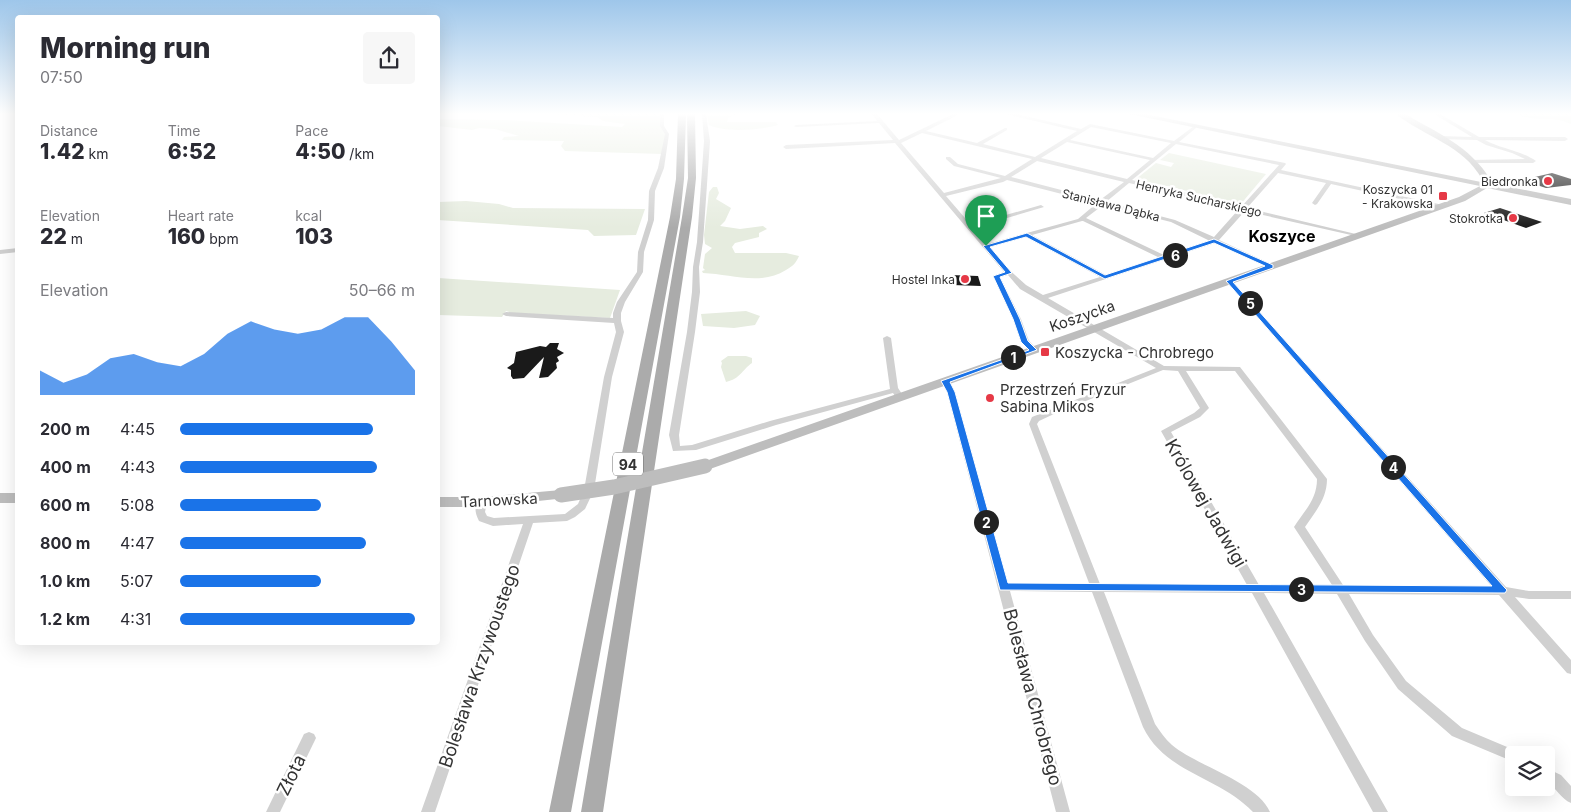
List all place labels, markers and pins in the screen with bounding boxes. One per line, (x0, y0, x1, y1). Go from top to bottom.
place label: Biedronka (1481, 174, 1538, 189)
marker: Biedronka (1542, 175, 1554, 187)
place label: Koszycka 01 - Krakowska (1362, 182, 1433, 211)
marker: Koszycka 01 - Krakowska (1437, 190, 1449, 202)
pin (965, 195, 1007, 246)
place label: Stokrotka (1449, 211, 1503, 226)
marker: Stokrotka (1507, 212, 1519, 224)
pin: 6 (1162, 242, 1188, 268)
place label: Hostel Inka (892, 272, 955, 287)
marker: Hostel Inka (959, 273, 971, 285)
pin: 5 (1238, 290, 1262, 316)
place label: Koszycka - Chrobrego (1055, 343, 1214, 362)
pin: 1 (1000, 344, 1026, 370)
marker: Koszycka - Chrobrego (1039, 346, 1051, 358)
place label: Przestrzeń Fryzur Sabina Mikos (1000, 380, 1126, 416)
marker: Przestrzeń Fryzur Sabina Mikos (984, 392, 996, 404)
pin: 4 (1380, 454, 1406, 480)
pin: 2 (974, 510, 998, 534)
pin: 3 (1288, 576, 1314, 602)

